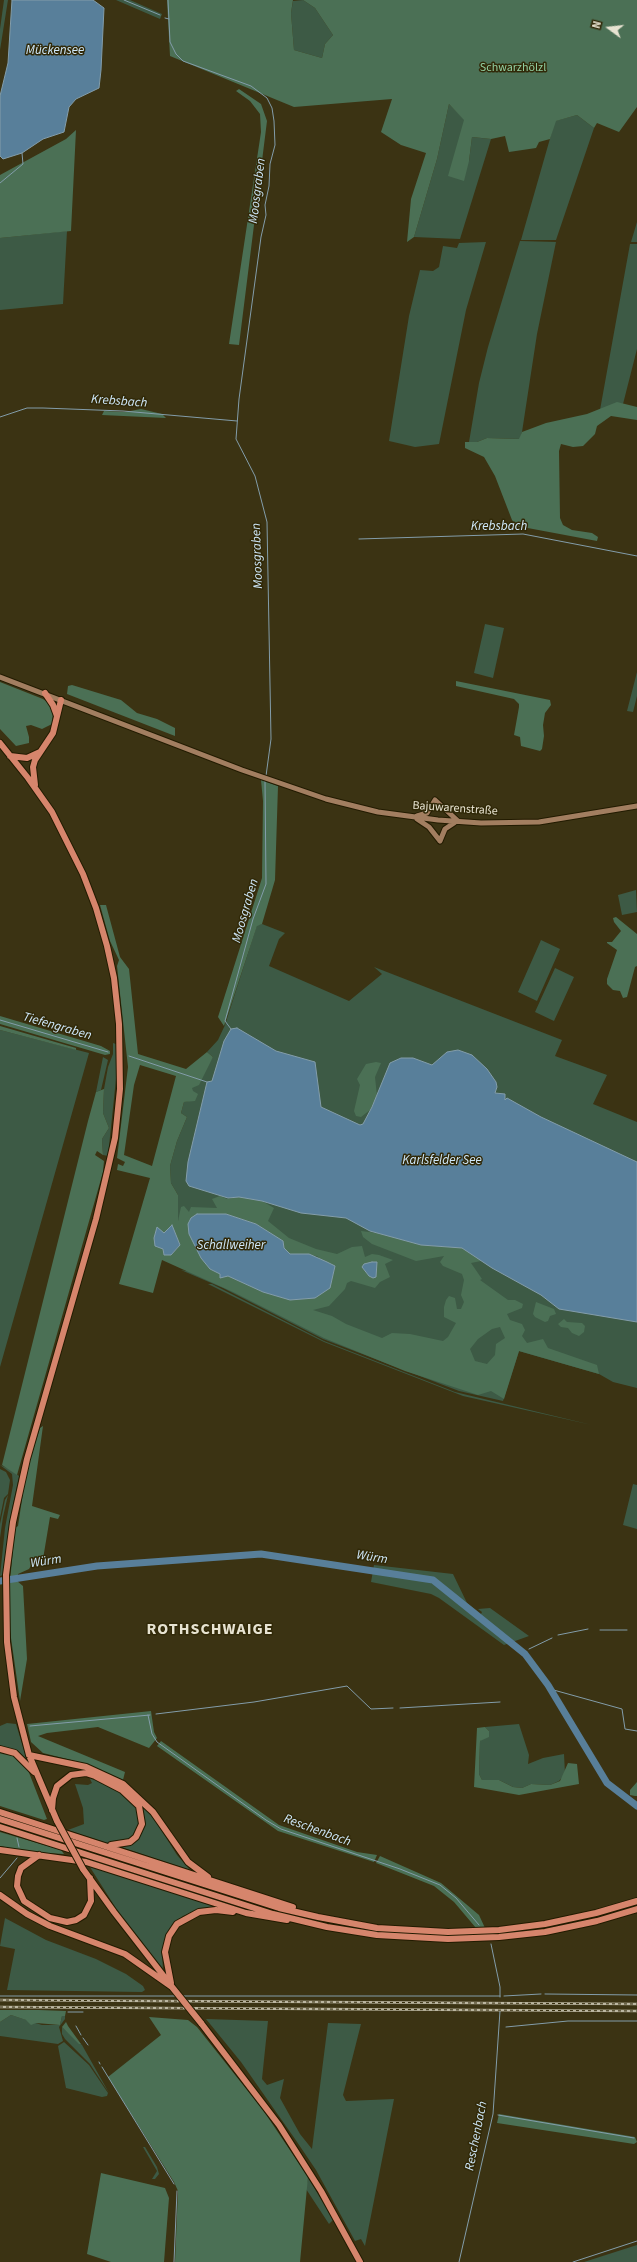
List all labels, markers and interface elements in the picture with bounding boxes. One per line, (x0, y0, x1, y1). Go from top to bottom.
north arrow (589, 8, 629, 48)
text: N (589, 19, 605, 30)
water label: Mückensee (26, 43, 84, 59)
park label: Schwarzhölzl (480, 61, 546, 75)
water label: Moosgraben (246, 157, 270, 225)
water label: Krebsbach (90, 392, 148, 412)
water label: Krebsbach (471, 519, 527, 535)
water label: Moosgraben (249, 523, 267, 589)
street label: Bajuwarenstraße (412, 799, 498, 819)
water label: Moosgraben (229, 877, 263, 945)
water label: Tiefengraben (21, 1010, 93, 1044)
water label: Karlsfelder See (402, 1153, 482, 1169)
water label: Schallweiher (197, 1238, 265, 1254)
water label: Würm (355, 1548, 389, 1568)
water label: Würm (29, 1552, 63, 1572)
district label: ROTHSCHWAIGE (147, 1620, 273, 1640)
water label: Reschenbach (281, 1812, 353, 1850)
water label: Reschenbach (463, 2100, 491, 2172)

